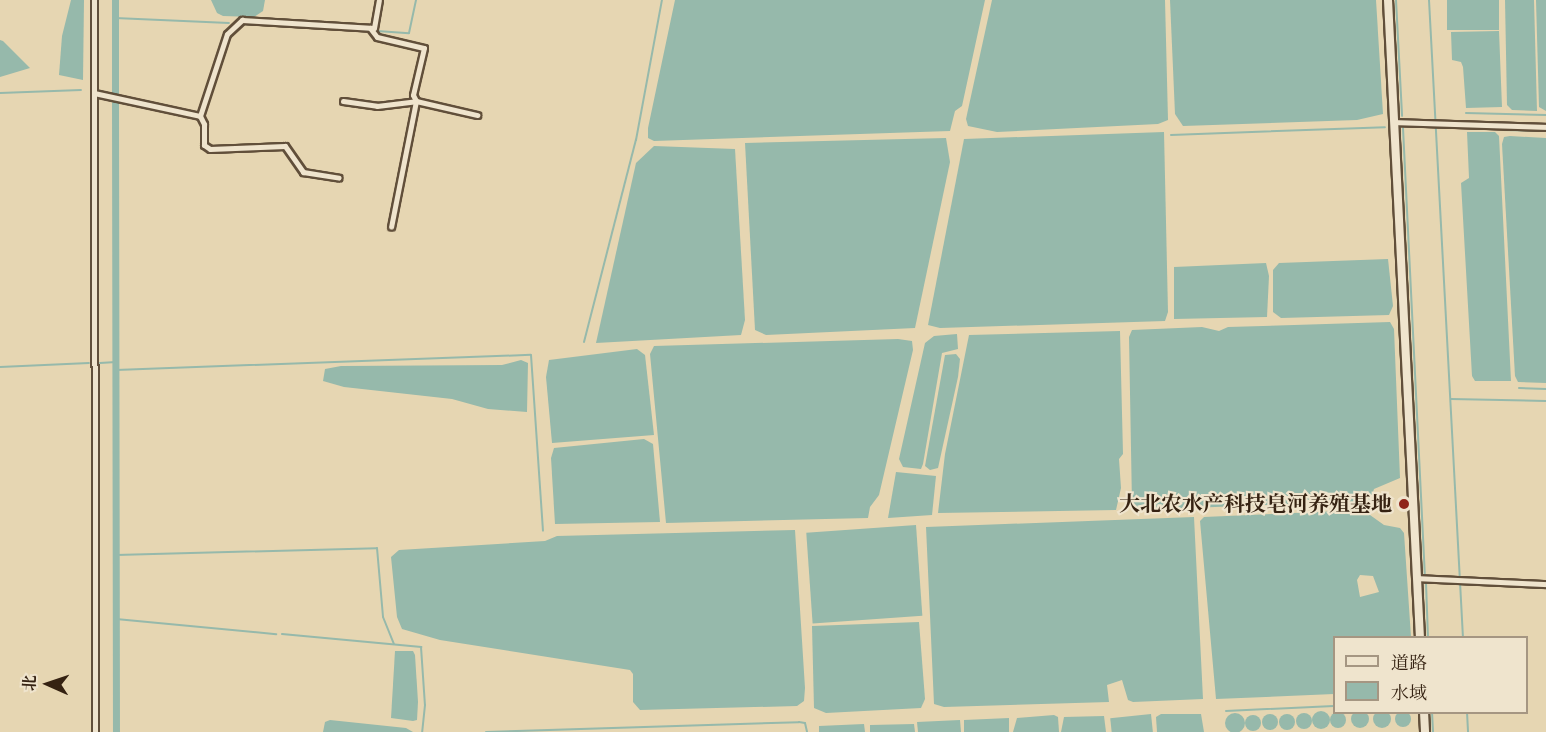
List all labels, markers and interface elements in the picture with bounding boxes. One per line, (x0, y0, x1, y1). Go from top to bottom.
place label: 大北农水产科技皂河养殖基地 (1119, 491, 1392, 517)
marker: 大北农水产科技皂河养殖基地 (1397, 497, 1411, 511)
legend (1333, 636, 1528, 714)
text: 道路 (1391, 652, 1427, 674)
north arrow (18, 654, 78, 714)
text: 北 (20, 675, 39, 692)
text: 水域 (1391, 682, 1427, 704)

